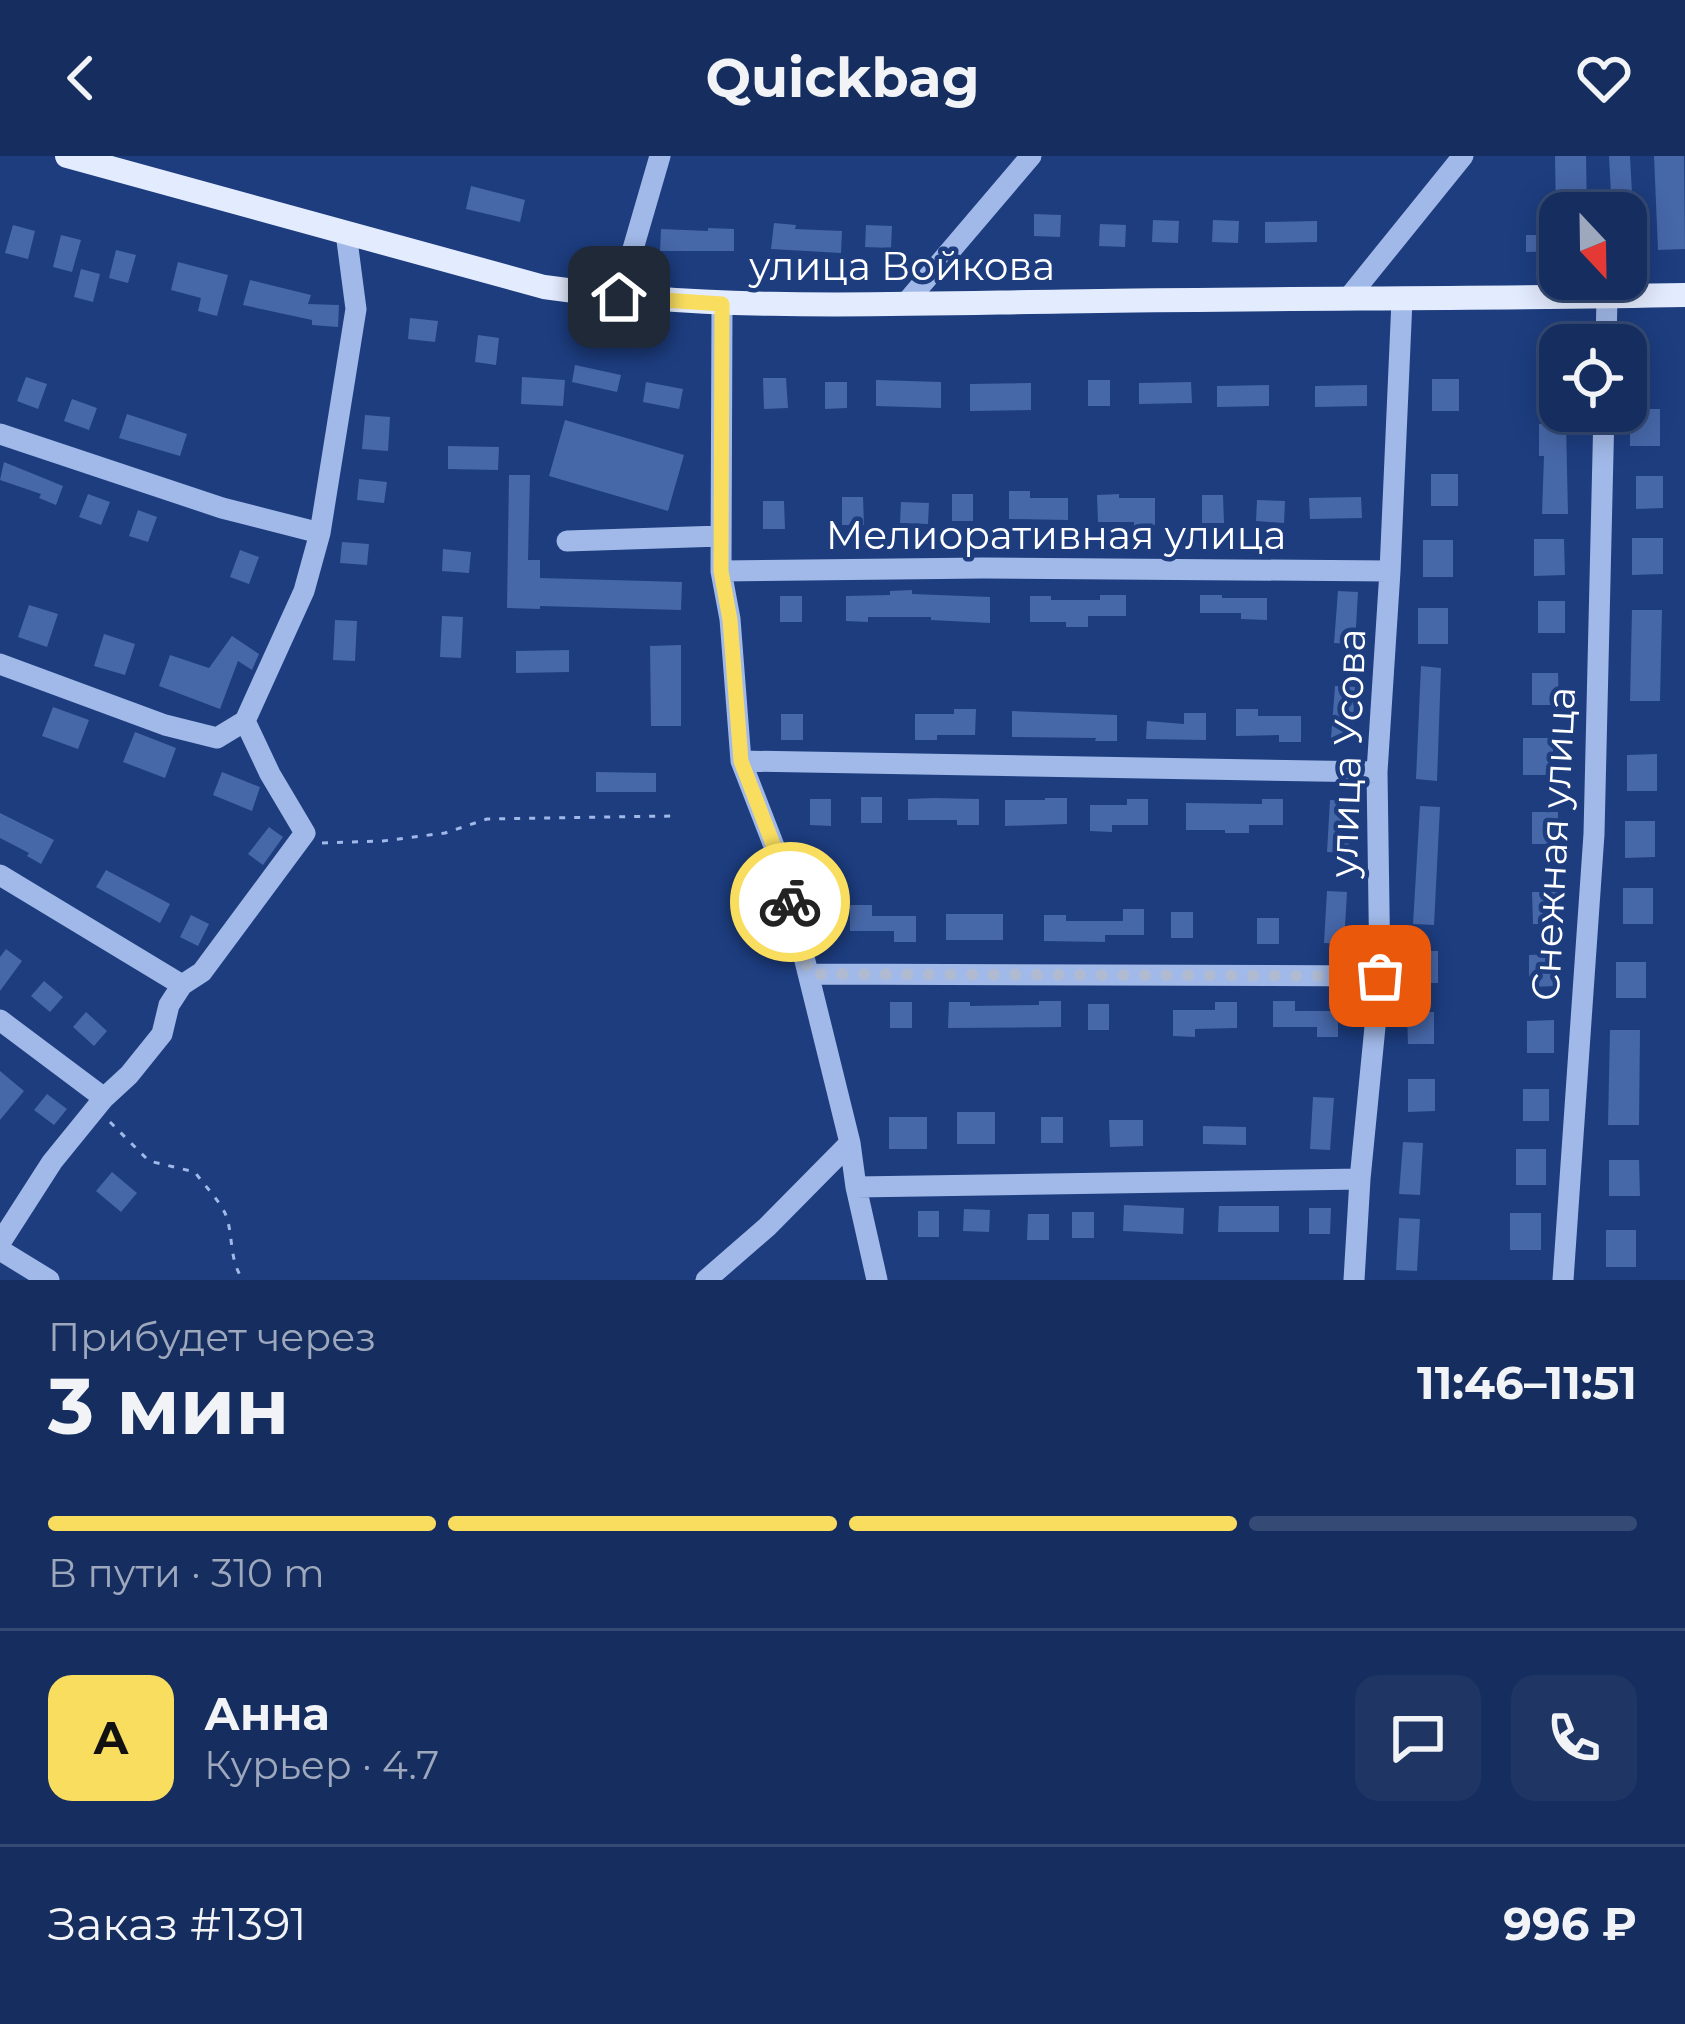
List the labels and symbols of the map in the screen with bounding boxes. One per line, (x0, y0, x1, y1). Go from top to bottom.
north arrow (1539, 192, 1647, 300)
street label: улица Войкова (748, 242, 1055, 290)
pin (568, 246, 670, 348)
street label: Мелиоративная улица (826, 511, 1286, 559)
street label: улица Усова (1319, 628, 1375, 879)
street label: Снежная улица (1521, 686, 1585, 1002)
courier (730, 842, 850, 962)
pin (1329, 925, 1431, 1027)

